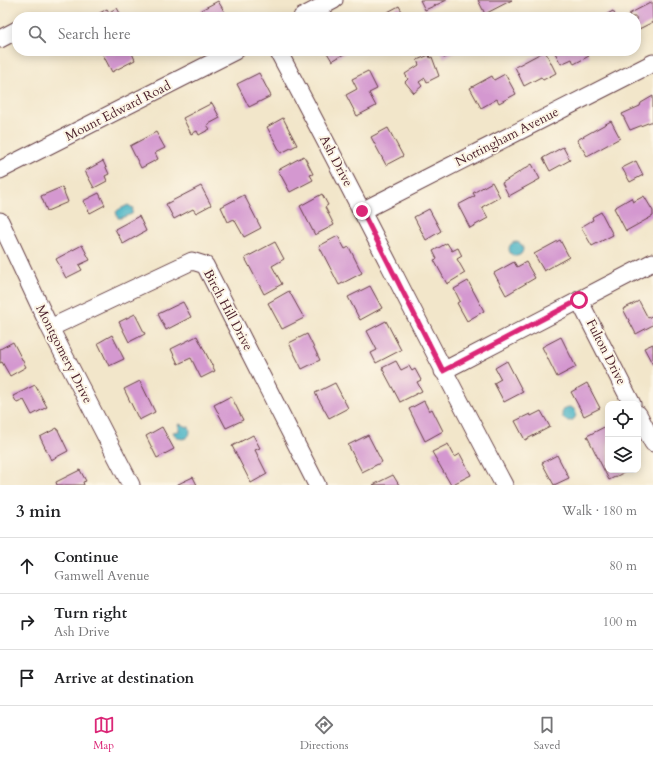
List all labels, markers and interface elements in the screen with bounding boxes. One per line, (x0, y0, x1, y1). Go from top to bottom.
search box (12, 12, 641, 56)
icon: search (26, 23, 48, 45)
text: Search here (58, 24, 131, 44)
street label: Mount Edward Road (62, 77, 174, 145)
street label: Nottingham Avenue (452, 103, 562, 171)
street label: Ash Drive (315, 132, 357, 190)
route end (353, 202, 371, 220)
street label: Birch Hill Drive (199, 266, 257, 354)
route start (570, 291, 588, 309)
street label: Montgomery Drive (31, 302, 97, 407)
street label: Fulton Drive (582, 316, 630, 388)
map controls (605, 401, 641, 473)
button: locate (605, 401, 641, 437)
button: layers (605, 437, 641, 473)
text: 3 min (16, 500, 61, 523)
text: Walk · 180 m (562, 502, 637, 520)
text: Continue (54, 547, 119, 567)
icon: ahead (16, 555, 38, 577)
text: 80 m (609, 557, 637, 575)
text: Gamwell Avenue (54, 567, 150, 585)
text: Turn right (54, 603, 127, 623)
icon: right (16, 611, 38, 633)
text: 100 m (603, 613, 637, 631)
text: Ash Drive (54, 623, 110, 641)
icon: arrive (16, 667, 38, 689)
text: Arrive at destination (54, 668, 194, 688)
tab: Map (93, 714, 115, 753)
tab: Directions (300, 714, 348, 753)
tab: Saved (534, 714, 560, 753)

